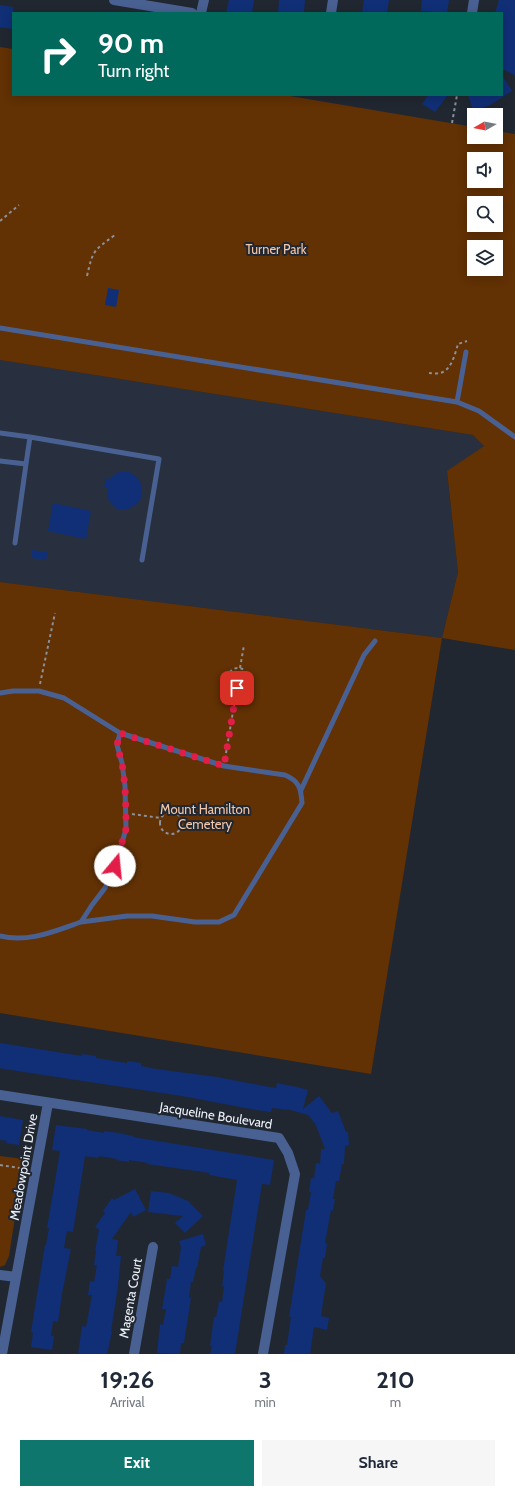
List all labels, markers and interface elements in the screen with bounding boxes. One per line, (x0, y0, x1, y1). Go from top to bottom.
text: 90 m (98, 26, 164, 60)
icon: right (32, 28, 84, 80)
text: Turn right (98, 60, 169, 82)
north arrow (467, 108, 503, 144)
map controls (467, 108, 503, 276)
button: sound (467, 152, 503, 188)
button: search (467, 196, 503, 232)
button: layers (467, 240, 503, 276)
park label: Turner Park (245, 241, 307, 257)
pin (220, 671, 254, 705)
icon: arrive (226, 677, 248, 699)
park label: Mount Hamilton Cemetery (160, 801, 250, 832)
position arrow (94, 845, 136, 887)
street label: Jacqueline Boulevard (158, 1098, 273, 1132)
street label: Meadowpoint Drive (6, 1112, 40, 1221)
street label: Magenta Court (115, 1256, 145, 1339)
text: 19:26 (100, 1365, 154, 1394)
text: 3 (259, 1365, 272, 1394)
text: 210 (376, 1365, 415, 1394)
text: Arrival (110, 1394, 145, 1410)
text: min (254, 1394, 276, 1410)
text: m (390, 1394, 401, 1410)
button: Exit (20, 1440, 254, 1486)
button: Share (262, 1440, 495, 1486)

